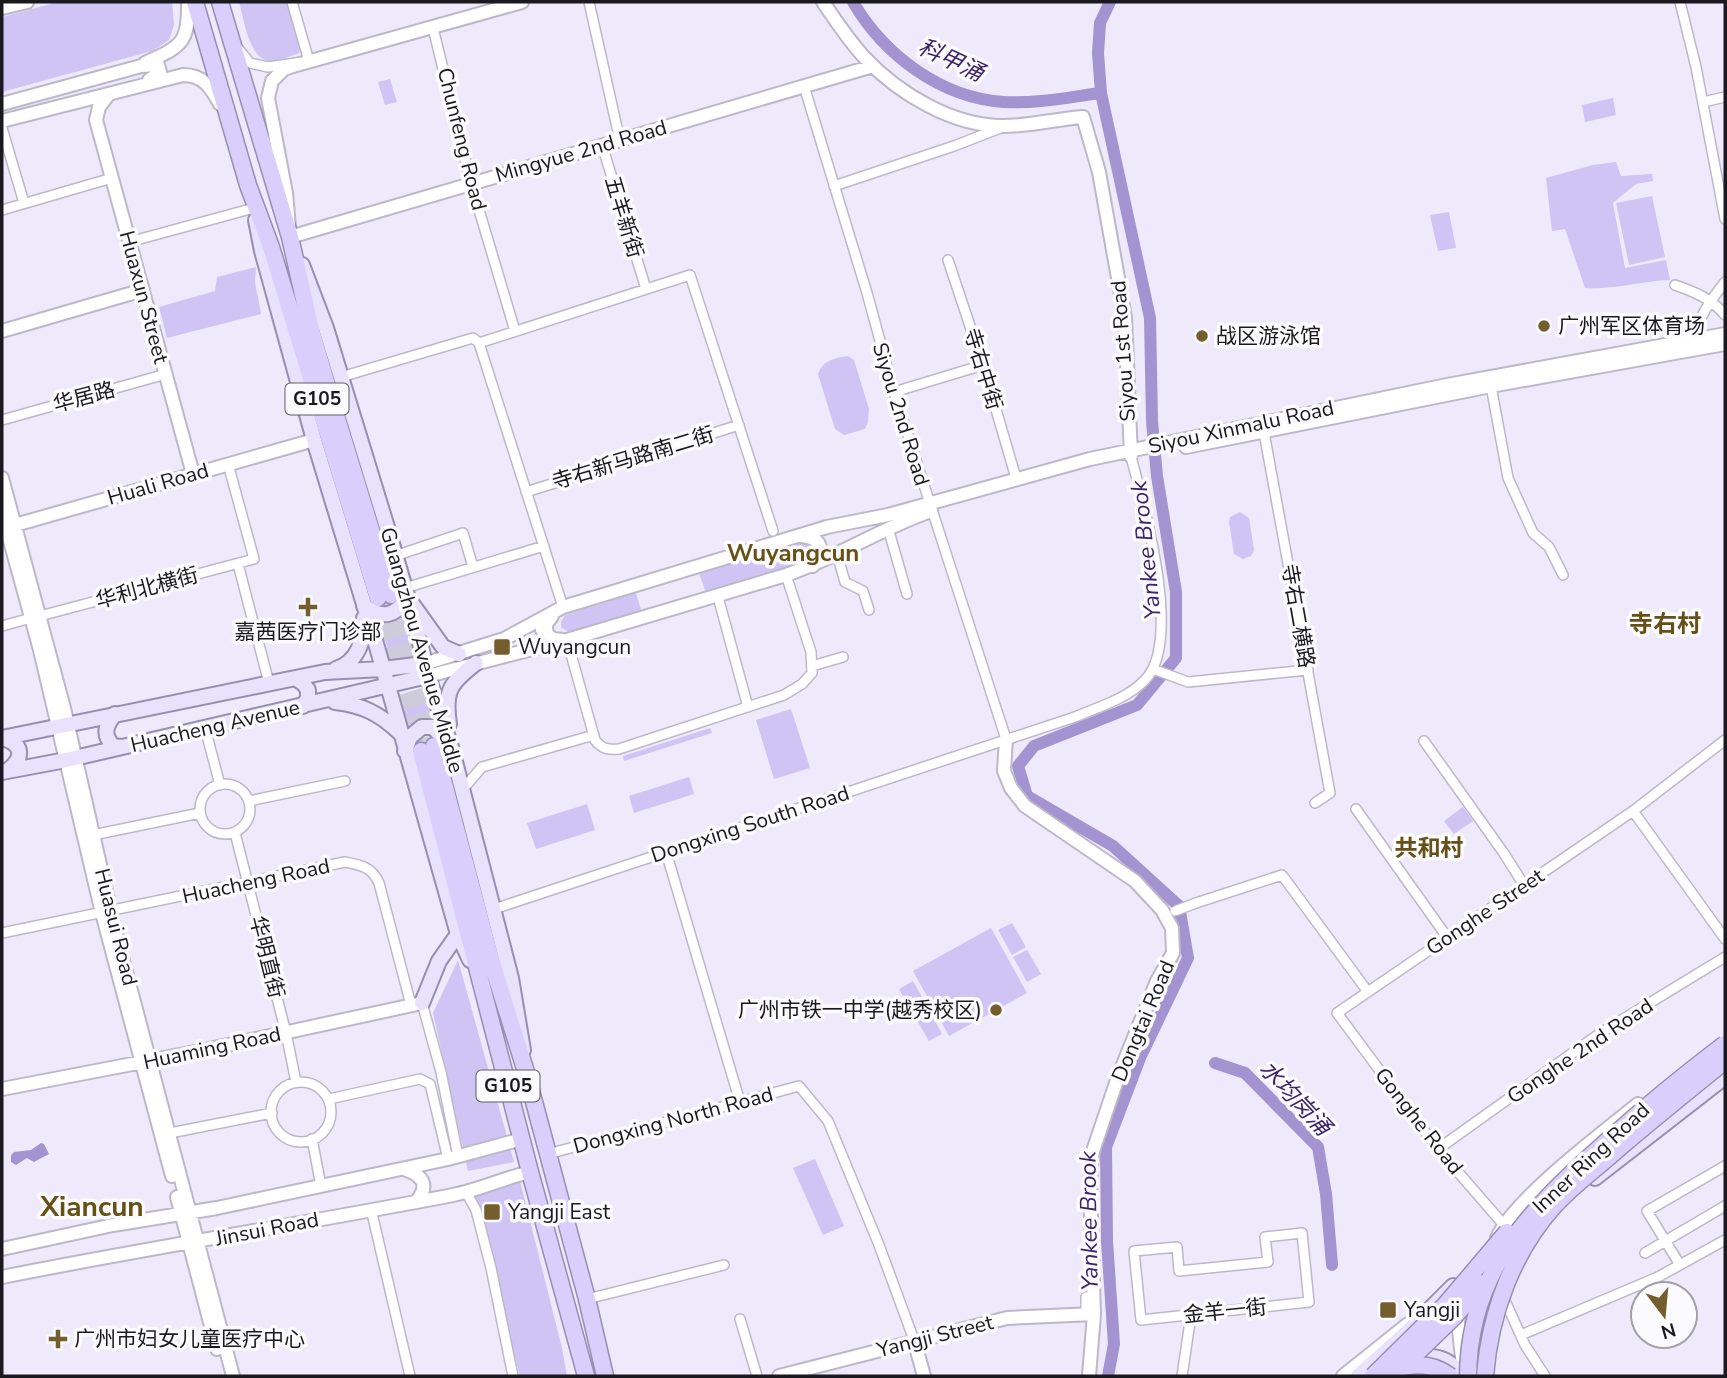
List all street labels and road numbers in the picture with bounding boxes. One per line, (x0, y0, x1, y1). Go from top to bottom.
street label: Chunfeng Road (431, 65, 493, 213)
street label: Mingyue 2nd Road (492, 113, 670, 189)
street label: 五羊新街 (598, 173, 650, 261)
street label: Huaxun Street (113, 228, 175, 367)
street label: Siyou 1st Road (1104, 279, 1142, 423)
street label: 寺右中街 (957, 325, 1009, 413)
street label: Siyou 2nd Road (866, 339, 936, 489)
street label: 华居路 (50, 375, 118, 419)
road number: G105 (286, 384, 348, 414)
street label: Siyou Xinmalu Road (1146, 394, 1336, 460)
street label: 寺右新马路南二街 (549, 420, 717, 496)
street label: Huali Road (104, 456, 212, 512)
street label: Guangzhou Avenue Middle (373, 524, 471, 776)
street label: 华利北横街 (93, 561, 201, 615)
street label: 寺右二横路 (1275, 562, 1321, 670)
street label: Huacheng Avenue (128, 693, 302, 759)
street label: Dongxing South Road (647, 779, 853, 869)
street label: Huacheng Road (180, 852, 332, 910)
street label: Gonghe Street (1420, 862, 1550, 962)
street label: Huasui Road (88, 865, 144, 989)
street label: 华明直街 (243, 913, 291, 1001)
street label: Dongtai Road (1105, 956, 1181, 1086)
street label: Gonghe 2nd Road (1501, 992, 1659, 1110)
street label: Huaming Road (141, 1020, 283, 1076)
street label: Gonghe Road (1368, 1062, 1470, 1180)
road number: G105 (476, 1070, 540, 1102)
street label: Dongxing North Road (570, 1080, 776, 1160)
street label: Inner Ring Road (1526, 1096, 1656, 1220)
street label: Jinsui Road (212, 1205, 321, 1253)
street label: 金羊一街 (1182, 1293, 1268, 1329)
street label: Yangji Street (873, 1308, 997, 1364)

